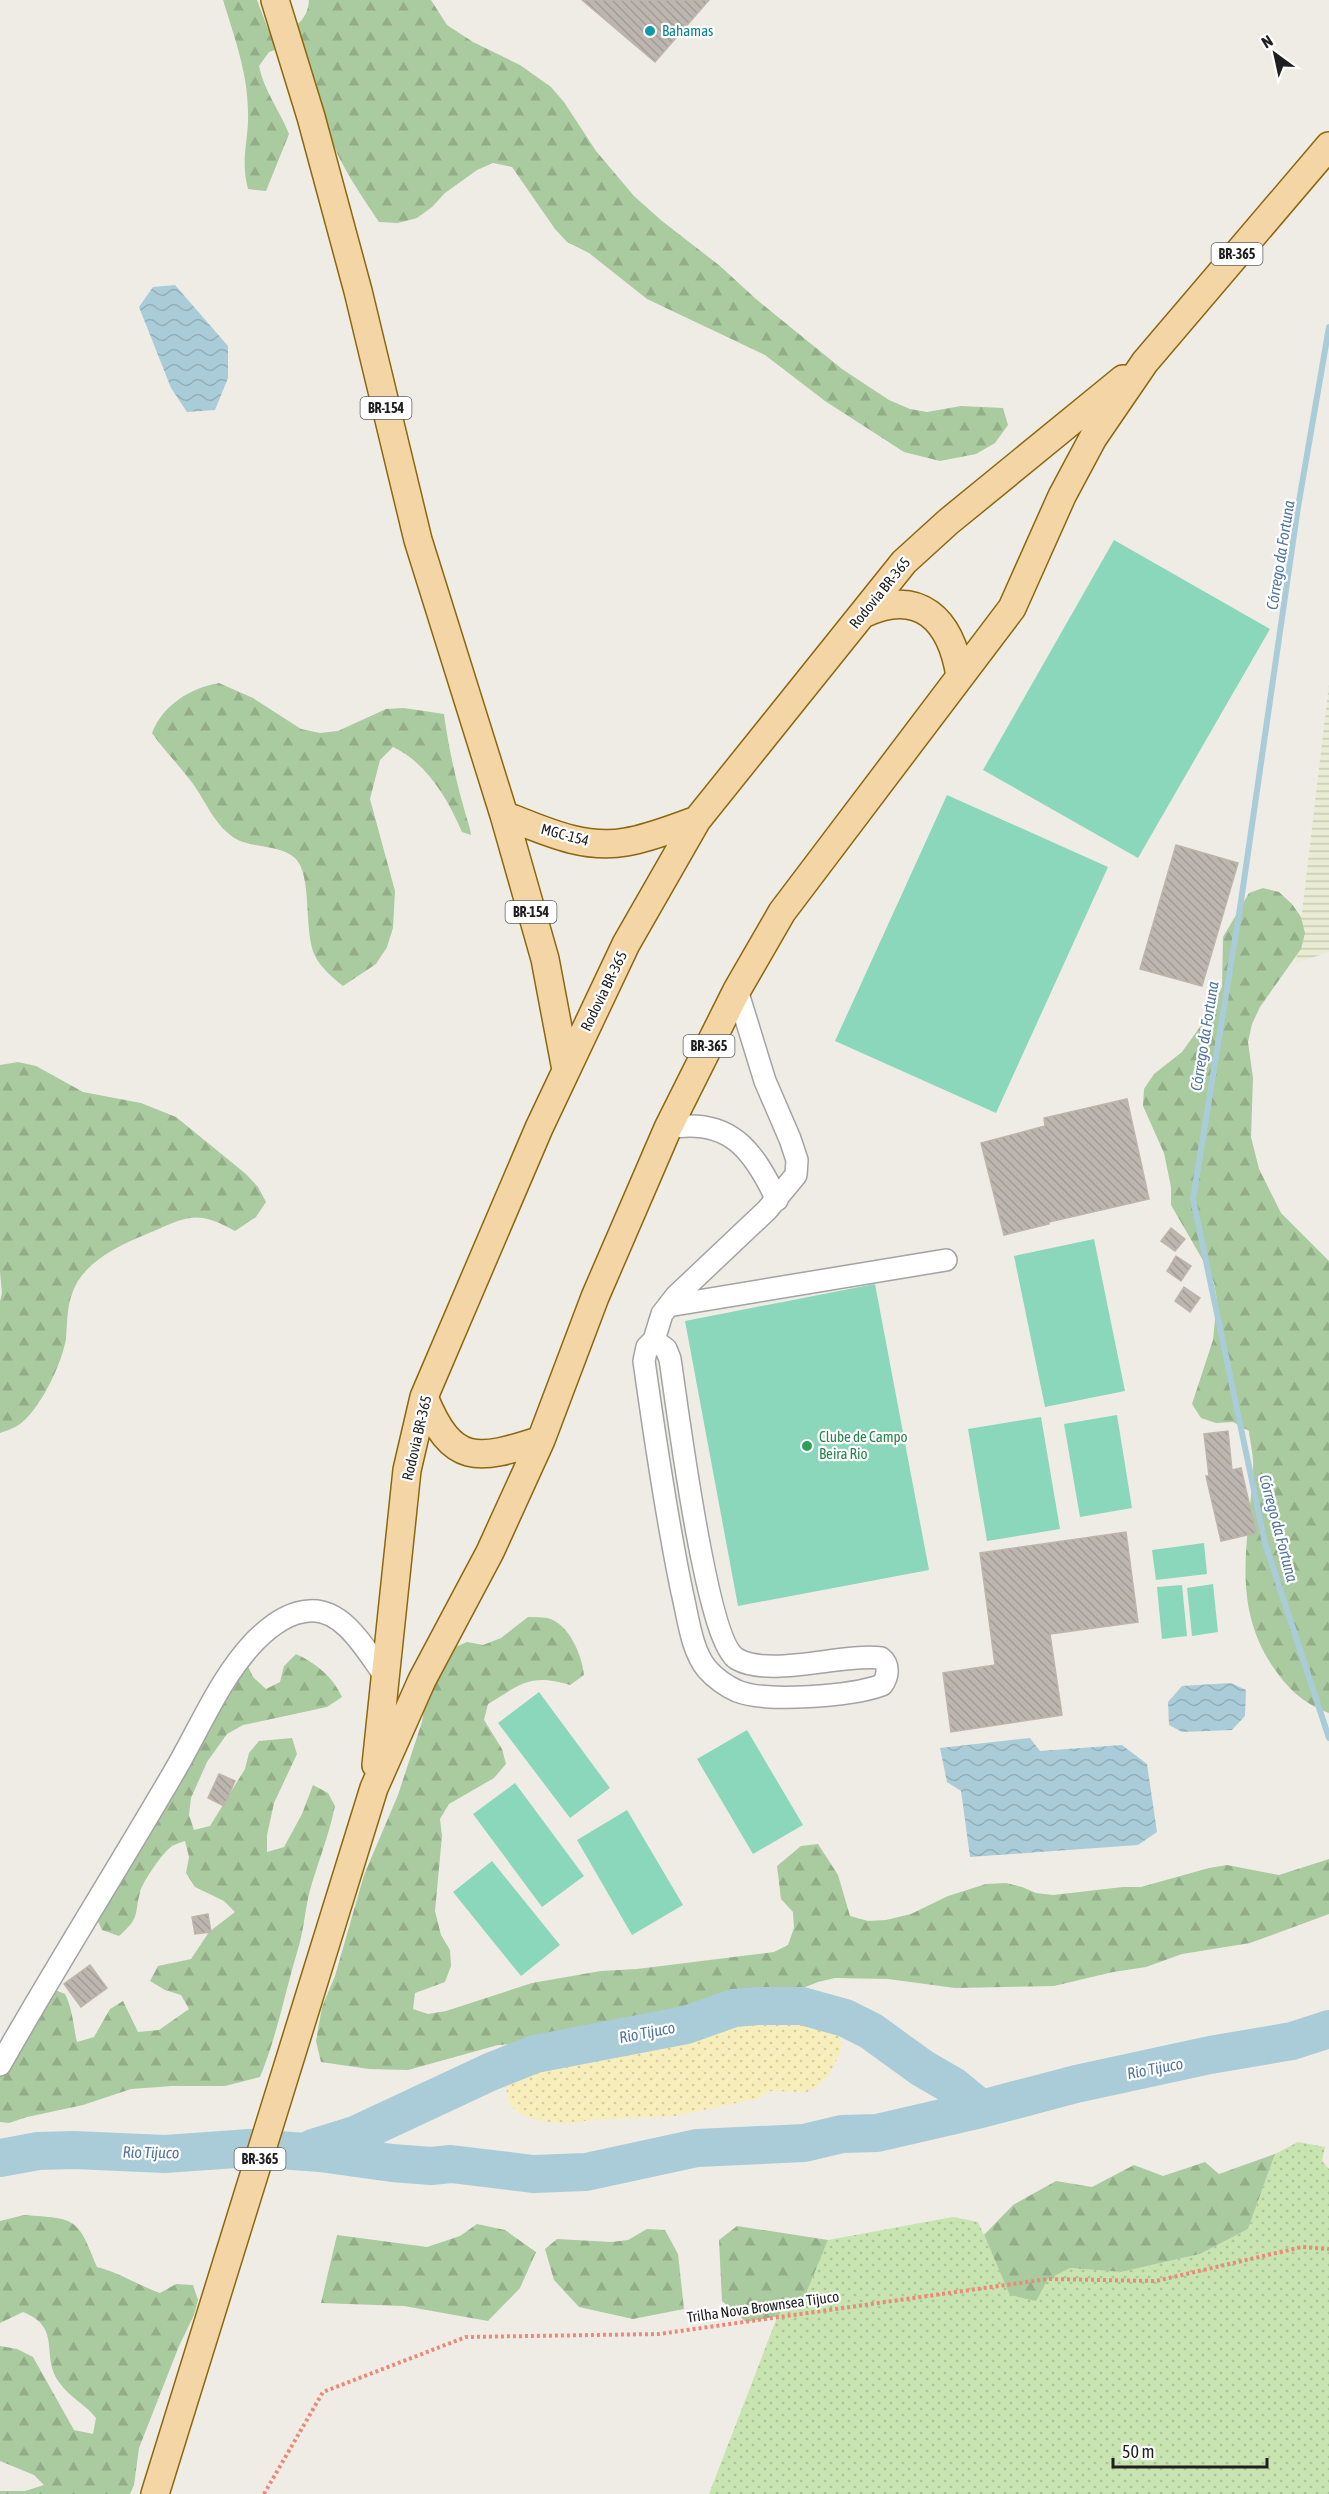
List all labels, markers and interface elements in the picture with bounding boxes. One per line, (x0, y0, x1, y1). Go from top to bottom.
place label: Bahamas (662, 22, 713, 39)
marker: Bahamas (643, 24, 657, 38)
north arrow (1245, 24, 1305, 84)
text: N (1258, 31, 1276, 52)
road number: BR-365 (1212, 243, 1262, 265)
road number: BR-154 (360, 397, 412, 419)
water label: Córrego da Fortuna (1262, 498, 1299, 611)
street label: Rodovia BR-365 (846, 554, 914, 632)
street label: MGC-154 (539, 820, 591, 849)
road number: BR-154 (506, 901, 556, 923)
street label: Rodovia BR-365 (577, 948, 630, 1033)
water label: Córrego da Fortuna (1186, 979, 1223, 1092)
road number: BR-365 (684, 1035, 734, 1057)
street label: Rodovia BR-365 (398, 1394, 435, 1482)
place label: Clube de Campo Beira Rio (819, 1428, 908, 1462)
marker: Clube de Campo Beira Rio (800, 1439, 814, 1453)
water label: Córrego da Fortuna (1255, 1472, 1302, 1585)
water label: Rio Tijuco (617, 2018, 677, 2047)
water label: Rio Tijuco (1125, 2054, 1185, 2083)
water label: Rio Tijuco (123, 2143, 179, 2162)
road number: BR-365 (234, 2148, 286, 2170)
street label: Trilha Nova Brownsea Tijuco (686, 2287, 840, 2326)
scale bar (1113, 2431, 1268, 2469)
text: 50 m (1122, 2441, 1154, 2462)

